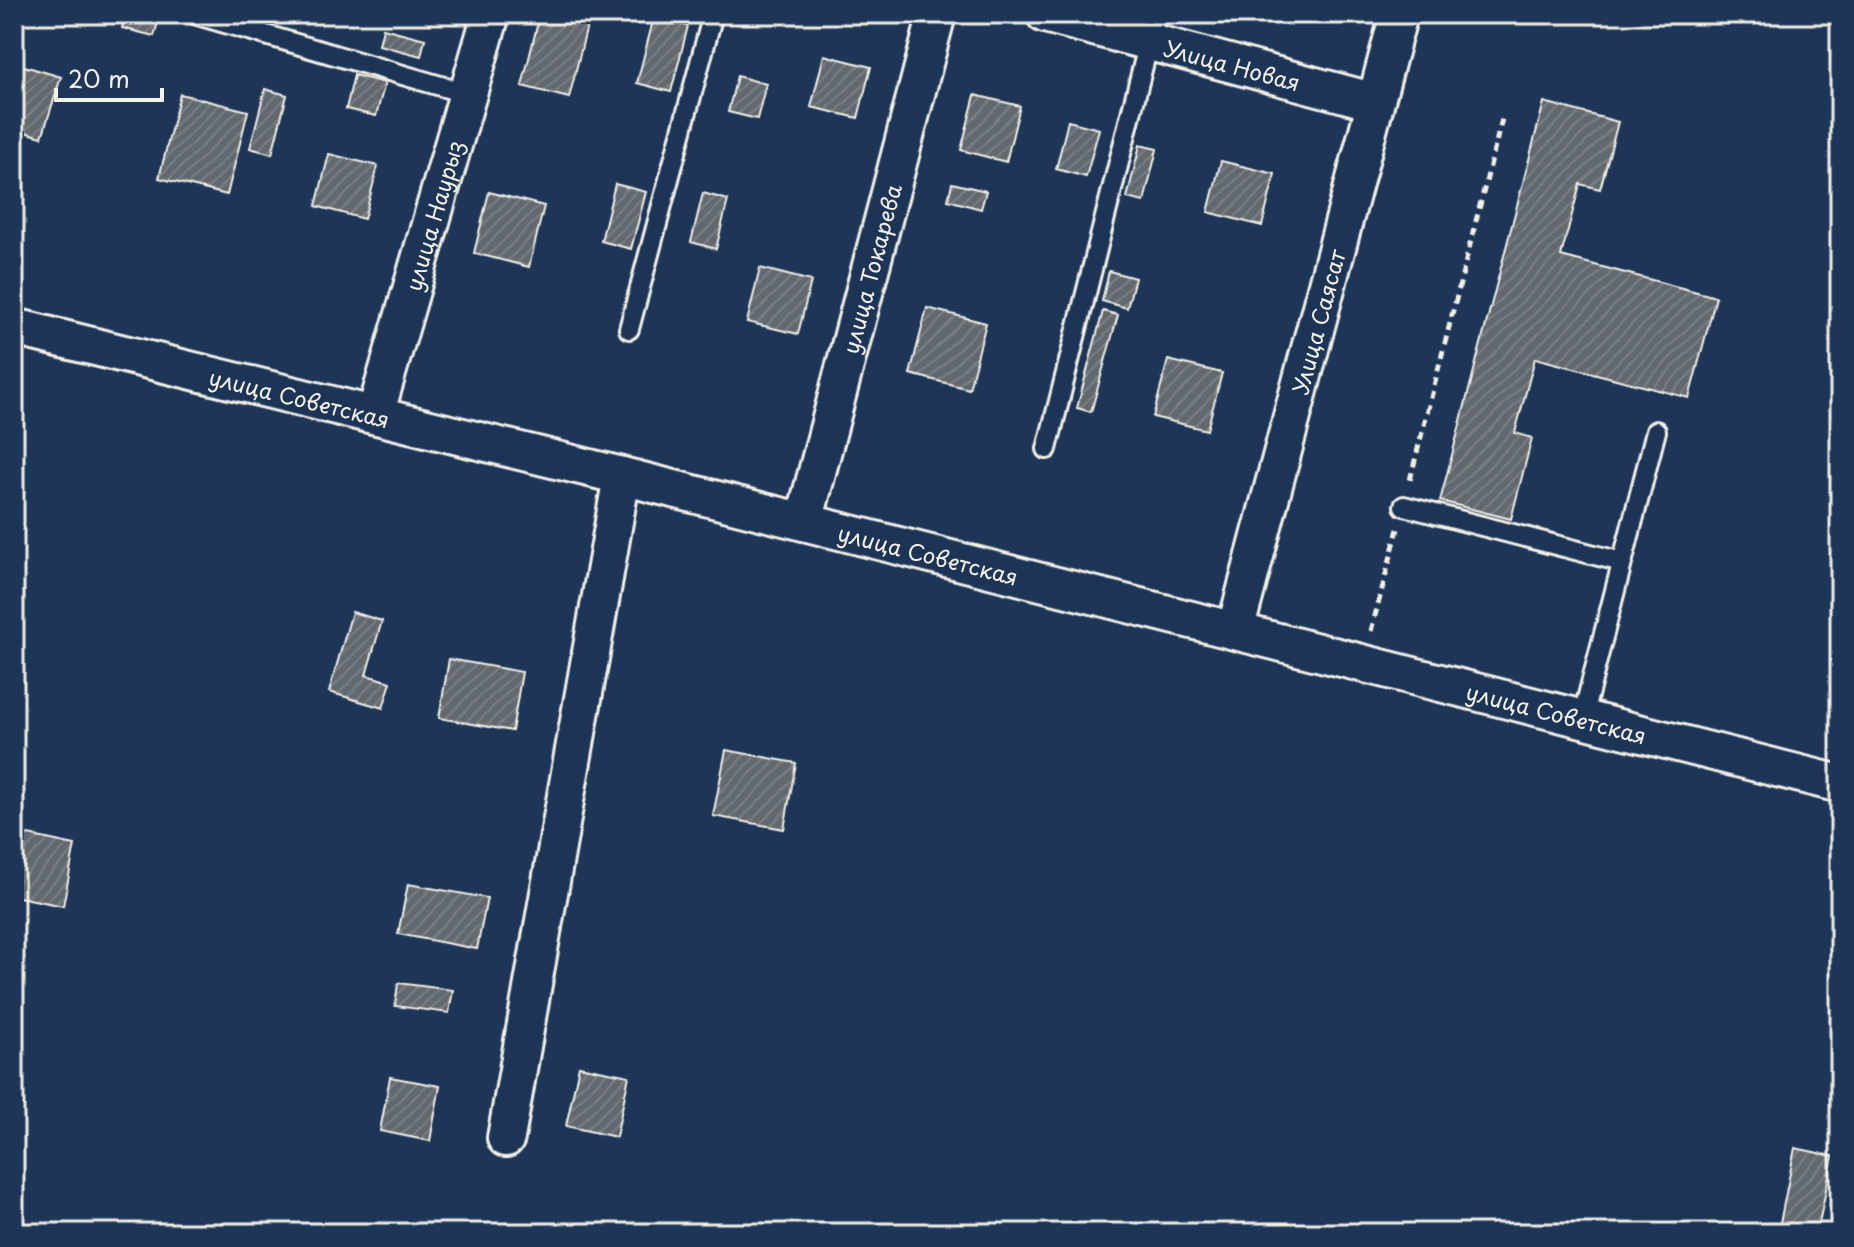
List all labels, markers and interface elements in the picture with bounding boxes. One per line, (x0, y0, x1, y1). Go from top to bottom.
street label: Улица Новая (1161, 30, 1304, 98)
scale bar (56, 52, 162, 102)
text: 20 m (68, 60, 130, 96)
street label: улица Наурыз (395, 136, 470, 295)
street label: улица Токарева (832, 180, 908, 357)
street label: Улица Саясат (1282, 245, 1353, 398)
street label: улица Советская (206, 359, 393, 435)
street label: улица Советская (835, 515, 1022, 592)
street label: улица Советская (1463, 674, 1650, 751)

